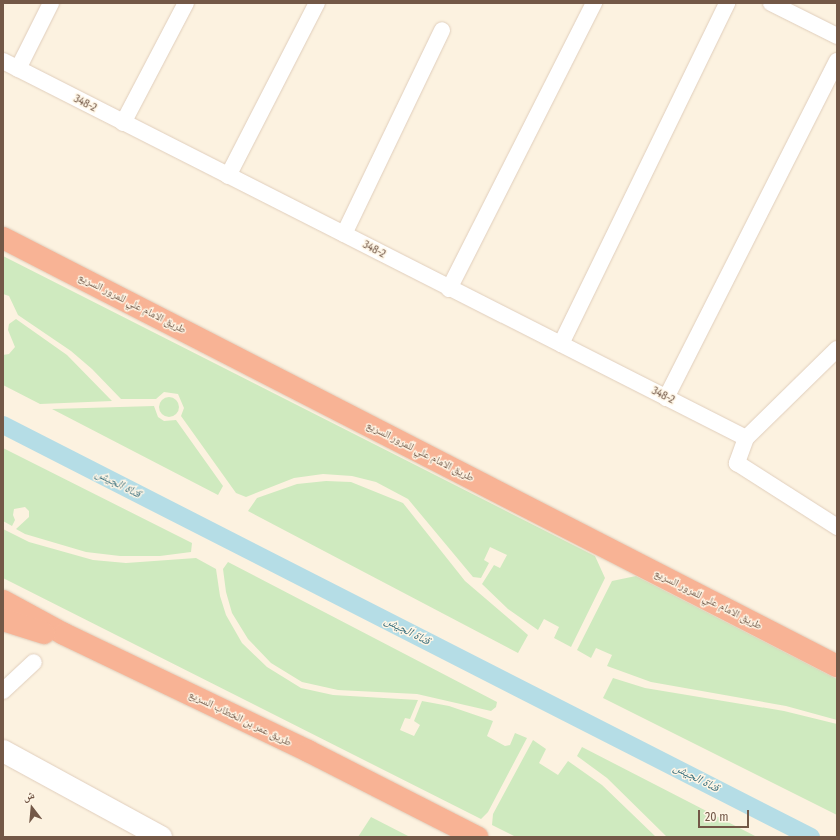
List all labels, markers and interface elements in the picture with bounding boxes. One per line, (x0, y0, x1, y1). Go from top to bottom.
street label: 348-2 (71, 93, 99, 115)
street label: 348-2 (360, 239, 388, 261)
street label: طريق الامام علي للمرور السريع (76, 271, 188, 337)
street label: 348-2 (649, 385, 677, 407)
street label: طريق الامام علي للمرور السريع (364, 419, 476, 485)
water label: قناة الجيش (93, 466, 143, 502)
street label: طريق الامام علي للمرور السريع (652, 567, 764, 633)
water label: قناة الجيش (382, 613, 432, 649)
street label: طريق عمر بن الخطاب السريع (186, 688, 294, 750)
water label: قناة الجيش (671, 760, 721, 796)
north arrow (12, 788, 52, 828)
text: ش (21, 788, 36, 804)
scale bar (700, 802, 751, 828)
text: 20 m (705, 810, 729, 824)

